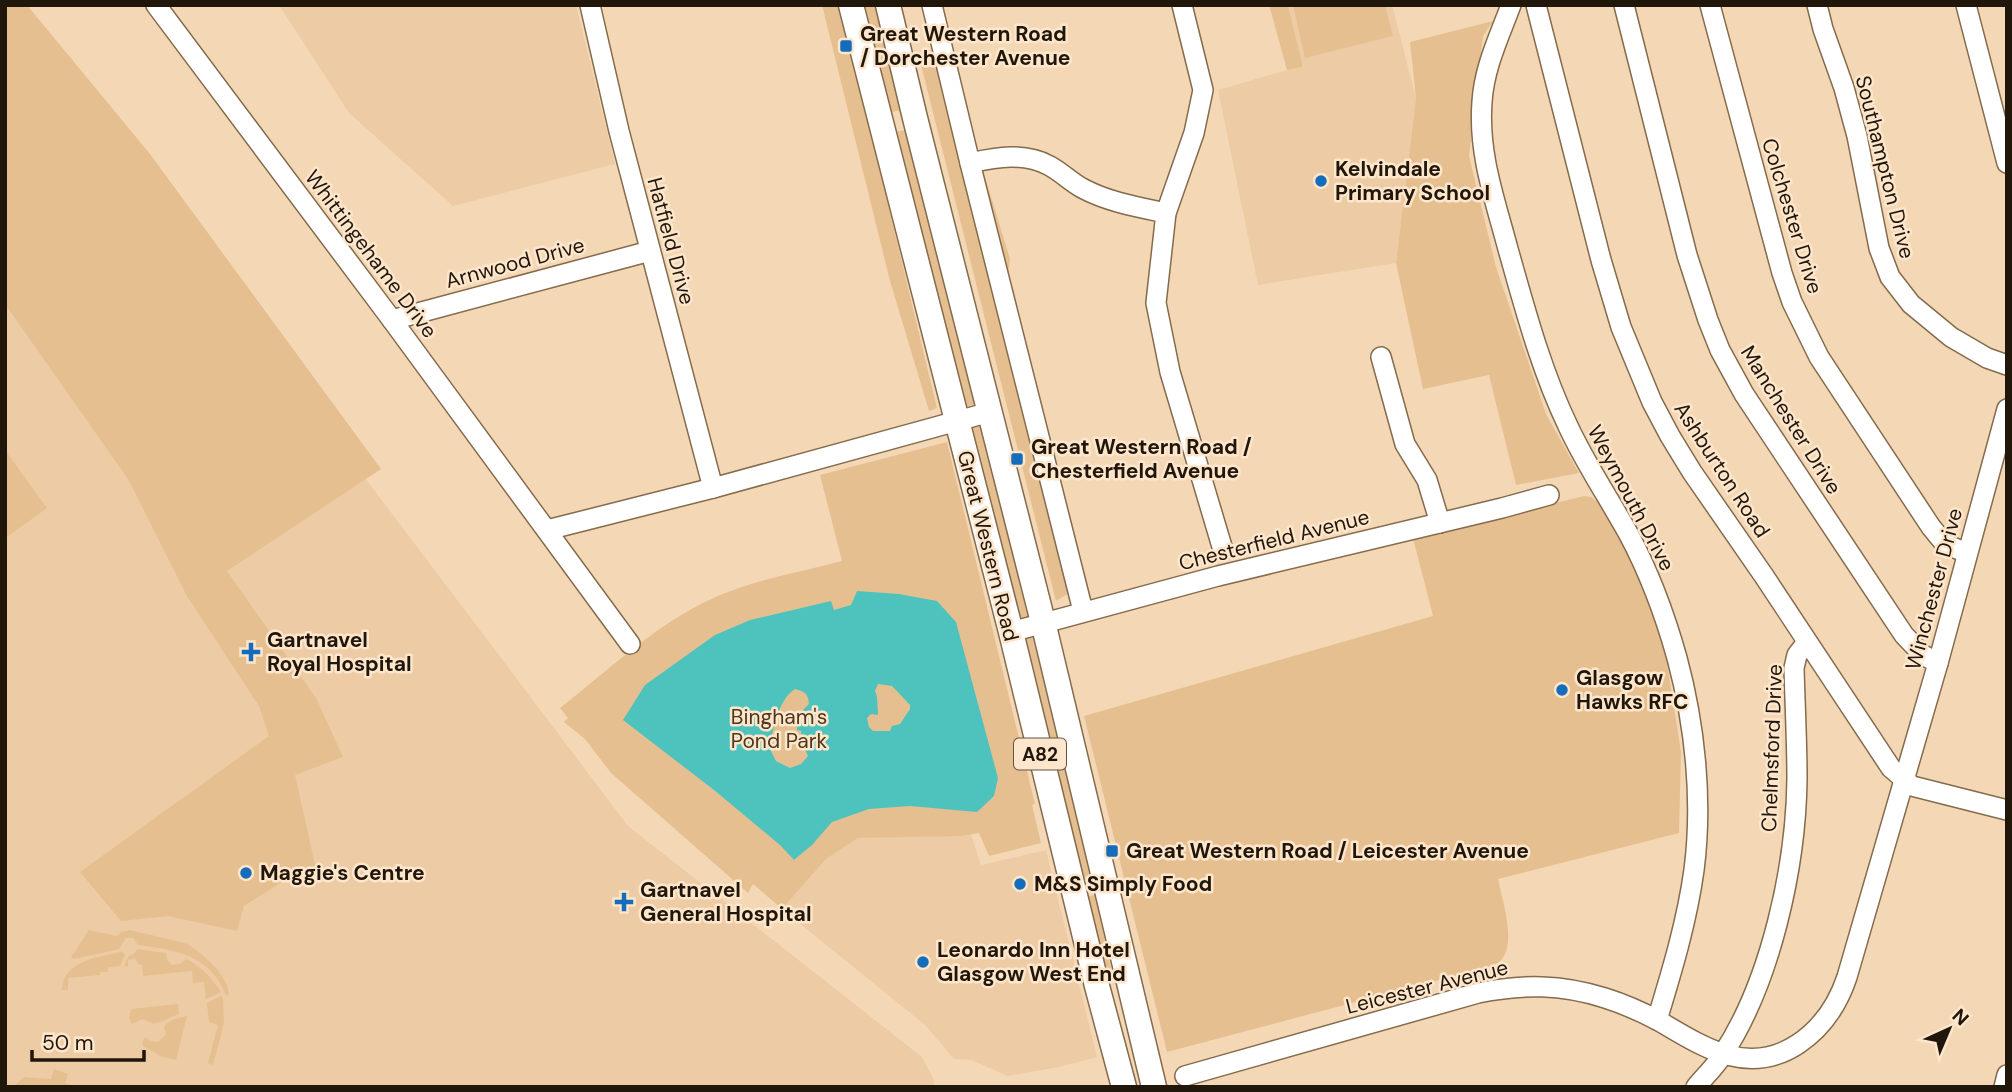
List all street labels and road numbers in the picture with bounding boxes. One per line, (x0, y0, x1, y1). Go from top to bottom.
street label: Southampton Drive (1849, 73, 1921, 261)
street label: Colchester Drive (1755, 135, 1829, 297)
street label: Whittingehame Drive (299, 164, 444, 344)
street label: Hatfield Drive (641, 174, 701, 308)
street label: Arnwood Drive (442, 231, 588, 295)
street label: Manchester Drive (1734, 340, 1848, 500)
street label: Ashburton Road (1668, 397, 1776, 543)
street label: Weymouth Drive (1581, 420, 1681, 576)
street label: Great Western Road (951, 448, 1025, 644)
street label: Chesterfield Avenue (1176, 503, 1372, 577)
street label: Winchester Drive (1899, 505, 1969, 673)
street label: Chelmsford Drive (1755, 663, 1789, 832)
road number: A82 (1014, 738, 1066, 769)
street label: Leicester Avenue (1343, 953, 1511, 1021)

